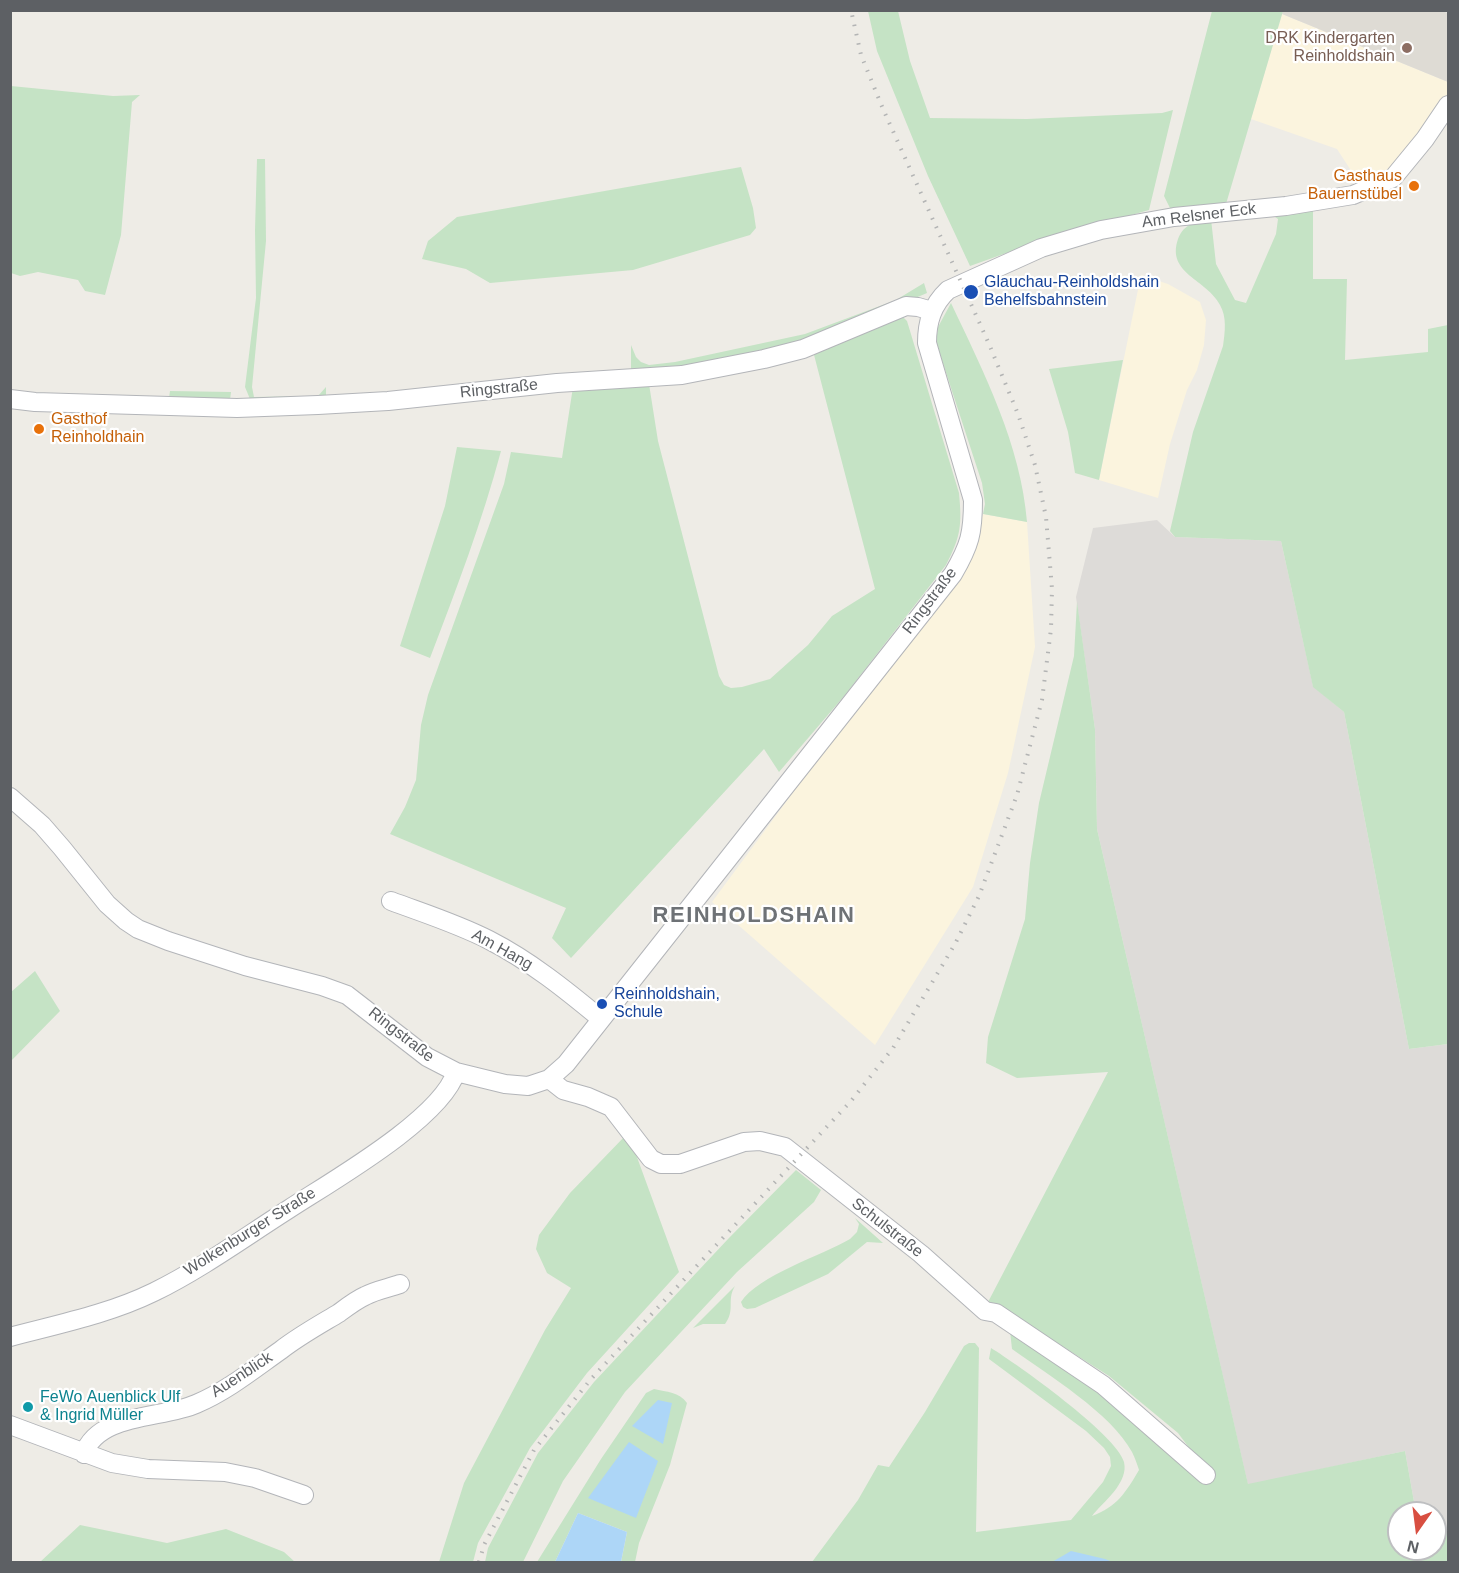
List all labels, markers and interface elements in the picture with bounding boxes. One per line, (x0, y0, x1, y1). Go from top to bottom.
place label: DRK Kindergarten Reinholdshain (1265, 29, 1395, 67)
marker: DRK Kindergarten Reinholdshain (1400, 41, 1414, 55)
place label: Gasthaus Bauernstübel (1308, 167, 1402, 205)
marker: Gasthaus Bauernstübel (1407, 179, 1421, 193)
street label: Am Relsner Eck (1141, 199, 1257, 233)
place label: Glauchau-Reinholdshain Behelfsbahnstein (984, 273, 1159, 311)
marker: Glauchau-Reinholdshain Behelfsbahnstein (962, 283, 980, 301)
street label: Ringstraße (459, 375, 539, 403)
place label: Gasthof Reinholdhain (51, 410, 144, 448)
marker: Gasthof Reinholdhain (32, 422, 46, 436)
street label: Ringstraße (899, 564, 961, 638)
district label: REINHOLDSHAIN (653, 903, 855, 929)
street label: Am Hang (468, 925, 536, 975)
place label: Reinholdshain, Schule (614, 985, 720, 1023)
marker: Reinholdshain, Schule (595, 997, 609, 1011)
street label: Ringstraße (364, 1003, 438, 1067)
street label: Wolkenburger Straße (181, 1184, 319, 1280)
street label: Schulstraße (847, 1194, 927, 1262)
street label: Auenblick (208, 1348, 276, 1402)
place label: FeWo Auenblick Ulf & Ingrid Müller (40, 1388, 180, 1426)
marker: FeWo Auenblick Ulf & Ingrid Müller (21, 1400, 35, 1414)
north arrow (1387, 1501, 1447, 1561)
text: N (1405, 1537, 1421, 1557)

